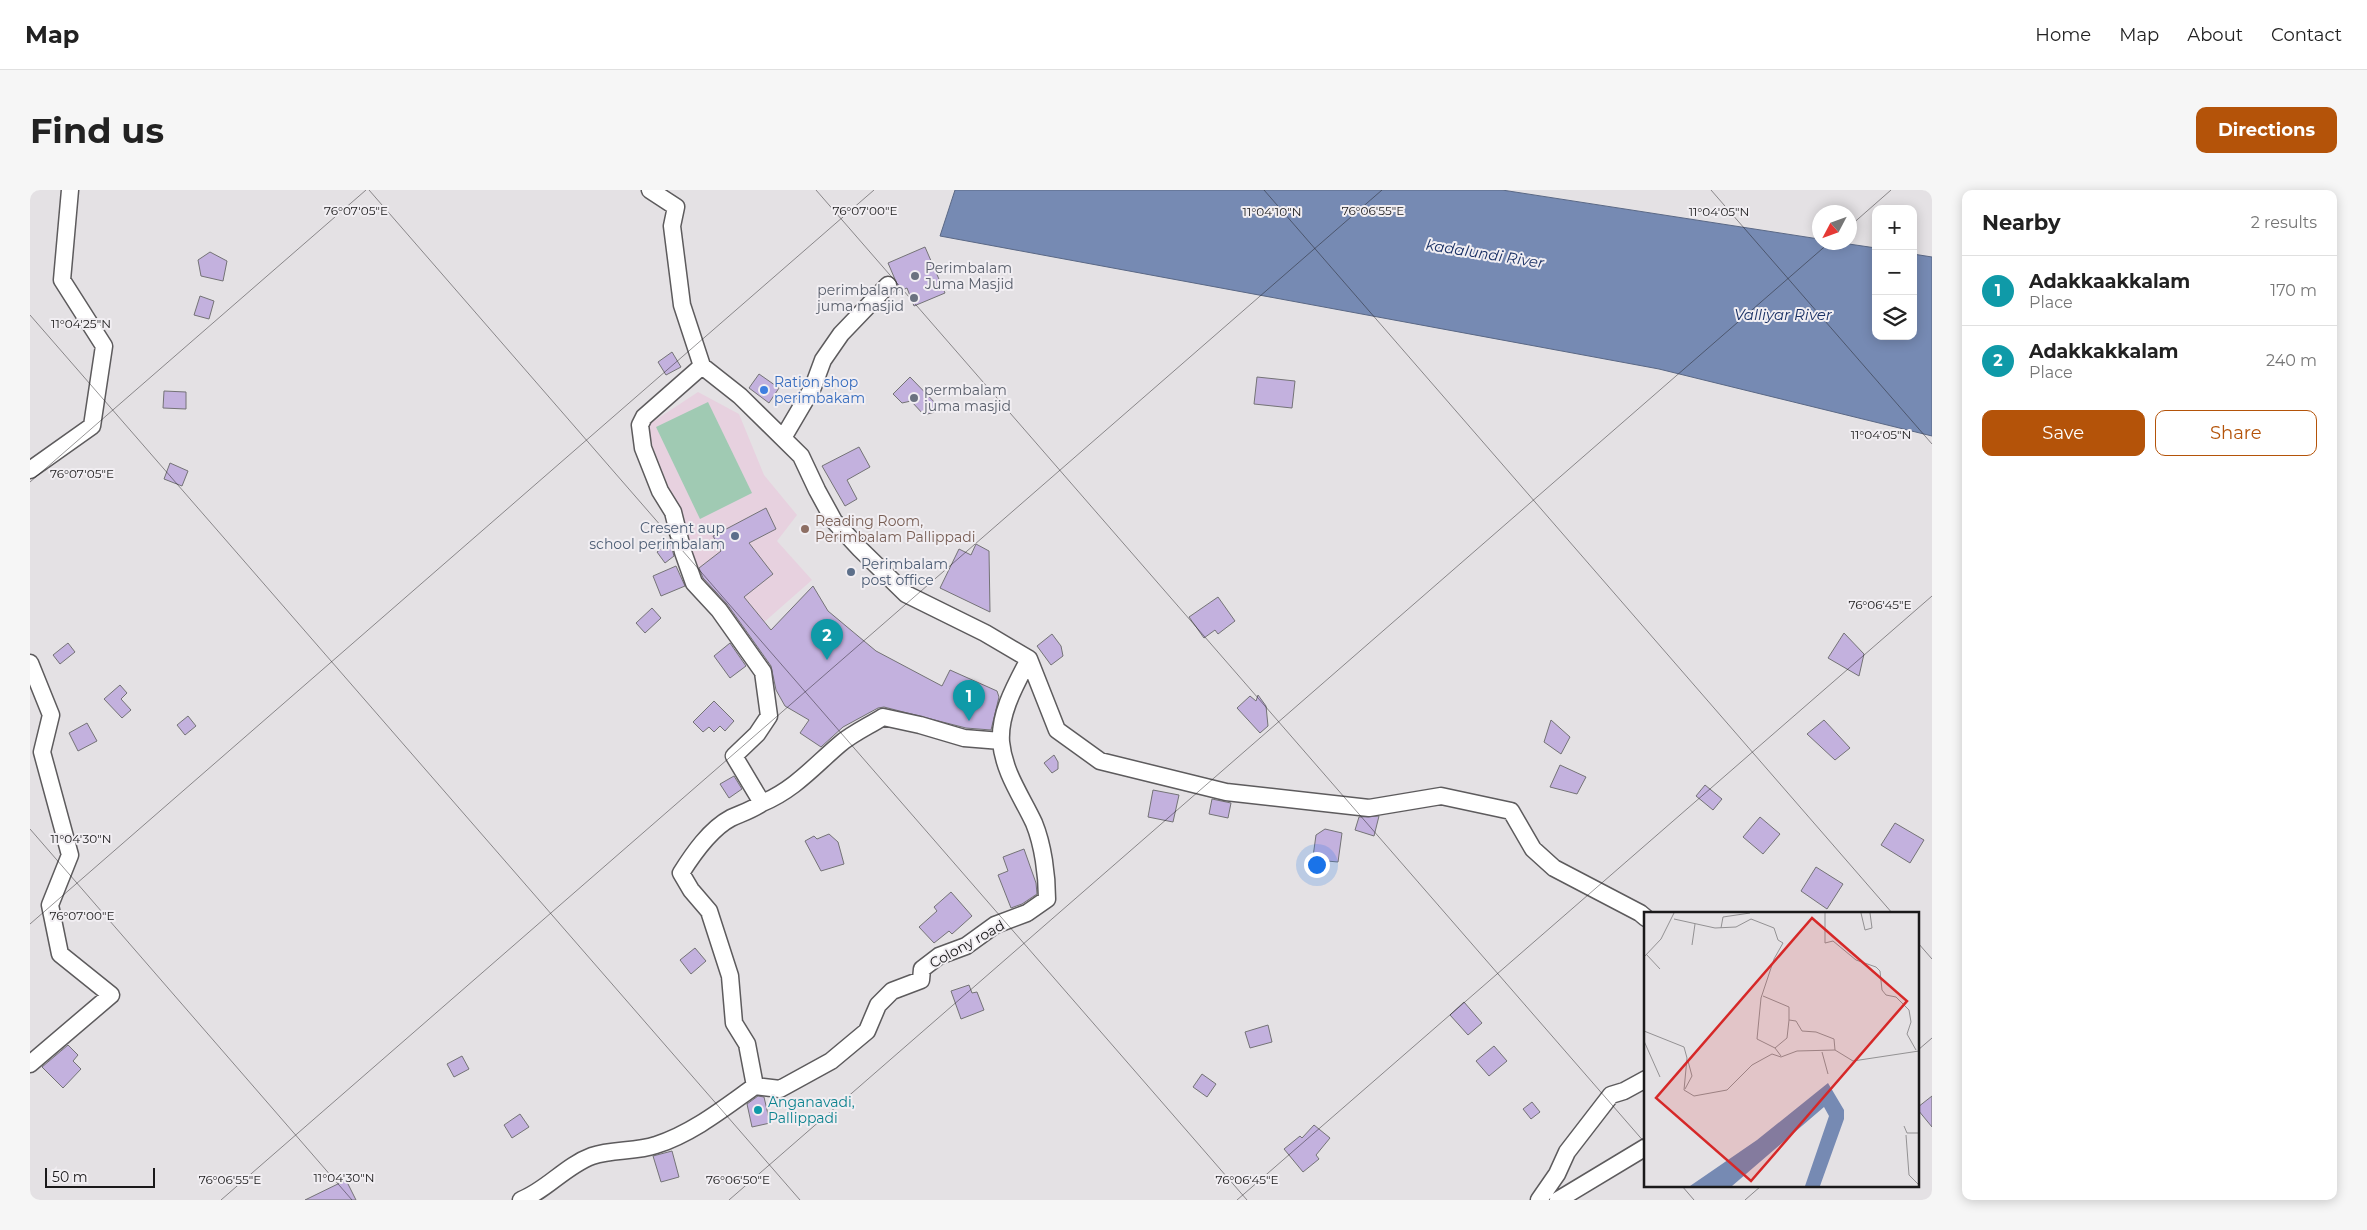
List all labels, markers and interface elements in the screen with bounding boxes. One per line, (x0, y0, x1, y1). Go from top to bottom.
text: Map (25, 20, 79, 49)
text: Home (2035, 24, 2091, 46)
text: Map (2119, 24, 2159, 46)
text: About (2187, 24, 2243, 46)
text: Contact (2271, 24, 2342, 46)
button: Directions (2196, 107, 2337, 153)
text: Find us (30, 109, 164, 152)
text: 76°07'05"E (324, 203, 388, 218)
text: 76°07'00"E (832, 203, 898, 218)
text: 76°06'55"E (1342, 203, 1404, 218)
text: 11°04'10"N (1243, 204, 1301, 219)
text: 11°04'05"N (1689, 204, 1749, 219)
north arrow (1812, 205, 1857, 250)
map controls (1872, 205, 1917, 340)
button: + (1872, 205, 1917, 250)
text: Nearby (1982, 210, 2061, 235)
text: 2 results (2251, 213, 2317, 232)
water label: kadalundi River (1425, 235, 1546, 272)
button: − (1872, 250, 1917, 295)
place label: Perimbalam Juma Masjid (924, 259, 1014, 293)
marker: Perimbalam Juma Masjid (909, 270, 921, 282)
text: Adakkaakkalam (2029, 270, 2190, 293)
place label: perimbalam juma masjid (815, 281, 904, 315)
text: 1 (1995, 281, 2001, 300)
text: 170 m (2270, 281, 2317, 300)
marker: perimbalam juma masjid (908, 292, 920, 304)
text: Place (2029, 293, 2073, 312)
button: layers (1872, 295, 1917, 340)
water label: Valliyar River (1734, 305, 1833, 324)
text: 11°04'25"N (51, 316, 111, 331)
text: Adakkakkalam (2029, 340, 2179, 363)
text: 2 (1993, 351, 2003, 370)
text: 240 m (2266, 351, 2317, 370)
text: Place (2029, 363, 2073, 382)
place label: Ration shop perimbakam (774, 373, 865, 407)
place label: permbalam juma masjid (922, 381, 1011, 415)
marker: Ration shop perimbakam (758, 384, 770, 396)
marker: permbalam juma masjid (908, 392, 920, 404)
button: Save (1982, 410, 2145, 456)
button: Share (2155, 410, 2317, 456)
text: 11°04'05"N (1851, 427, 1911, 442)
text: 76°07'05"E (50, 466, 114, 481)
place label: Reading Room, Perimbalam Pallippadi (815, 512, 976, 546)
place label: Cresent aup school perimbalam (589, 519, 725, 553)
marker: Reading Room, Perimbalam Pallippadi (799, 523, 811, 535)
marker: Cresent aup school perimbalam (729, 530, 741, 542)
place label: Perimbalam post office (861, 555, 948, 589)
marker: Perimbalam post office (845, 566, 857, 578)
text: 76°06'45"E (1848, 597, 1912, 612)
pin: 2 (811, 619, 843, 660)
pin: 1 (953, 680, 985, 721)
text: 11°04'30"N (51, 831, 111, 846)
your location (1304, 852, 1330, 878)
text: 76°07'00"E (49, 908, 115, 923)
inset map (1644, 912, 1920, 1188)
street label: Colony road (926, 916, 1008, 972)
place label: Anganavadi, Pallippadi (768, 1093, 855, 1127)
marker: Anganavadi, Pallippadi (752, 1104, 764, 1116)
scale bar (45, 1165, 155, 1188)
text: 50 m (52, 1168, 88, 1186)
text: 11°04'30"N (314, 1170, 374, 1185)
text: 76°06'55"E (199, 1172, 261, 1187)
text: 76°06'50"E (706, 1172, 770, 1187)
text: 76°06'45"E (1215, 1172, 1279, 1187)

